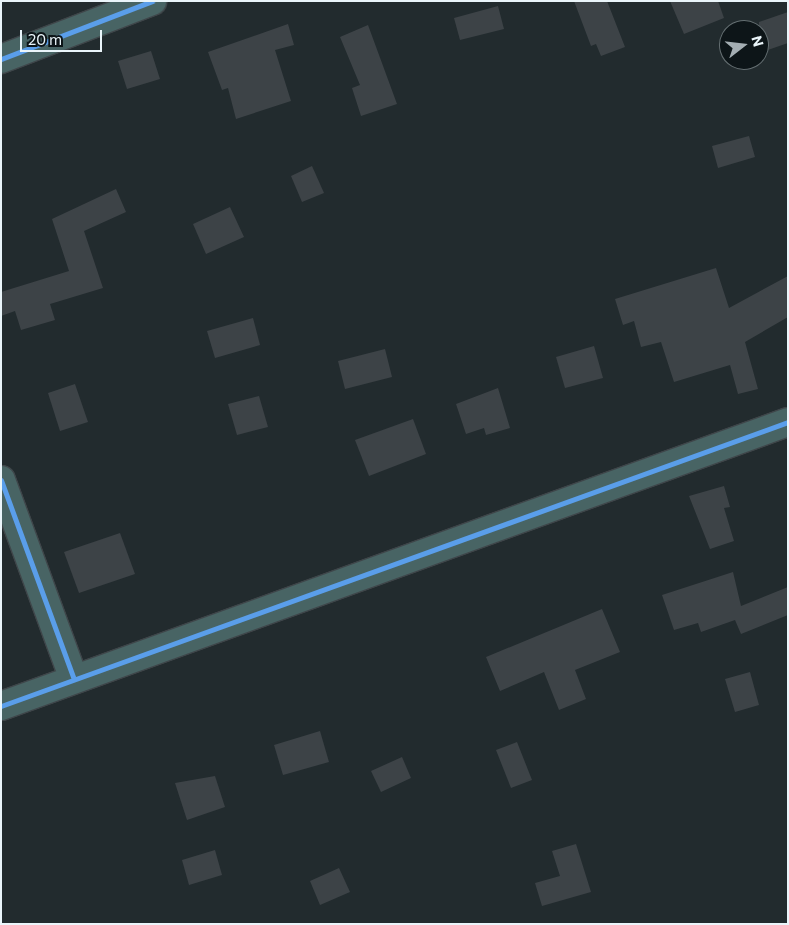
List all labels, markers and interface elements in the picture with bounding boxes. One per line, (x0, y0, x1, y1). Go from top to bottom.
scale bar (22, 20, 105, 52)
north arrow (719, 20, 769, 70)
text: 20 m (28, 30, 62, 48)
text: N (748, 34, 768, 48)

